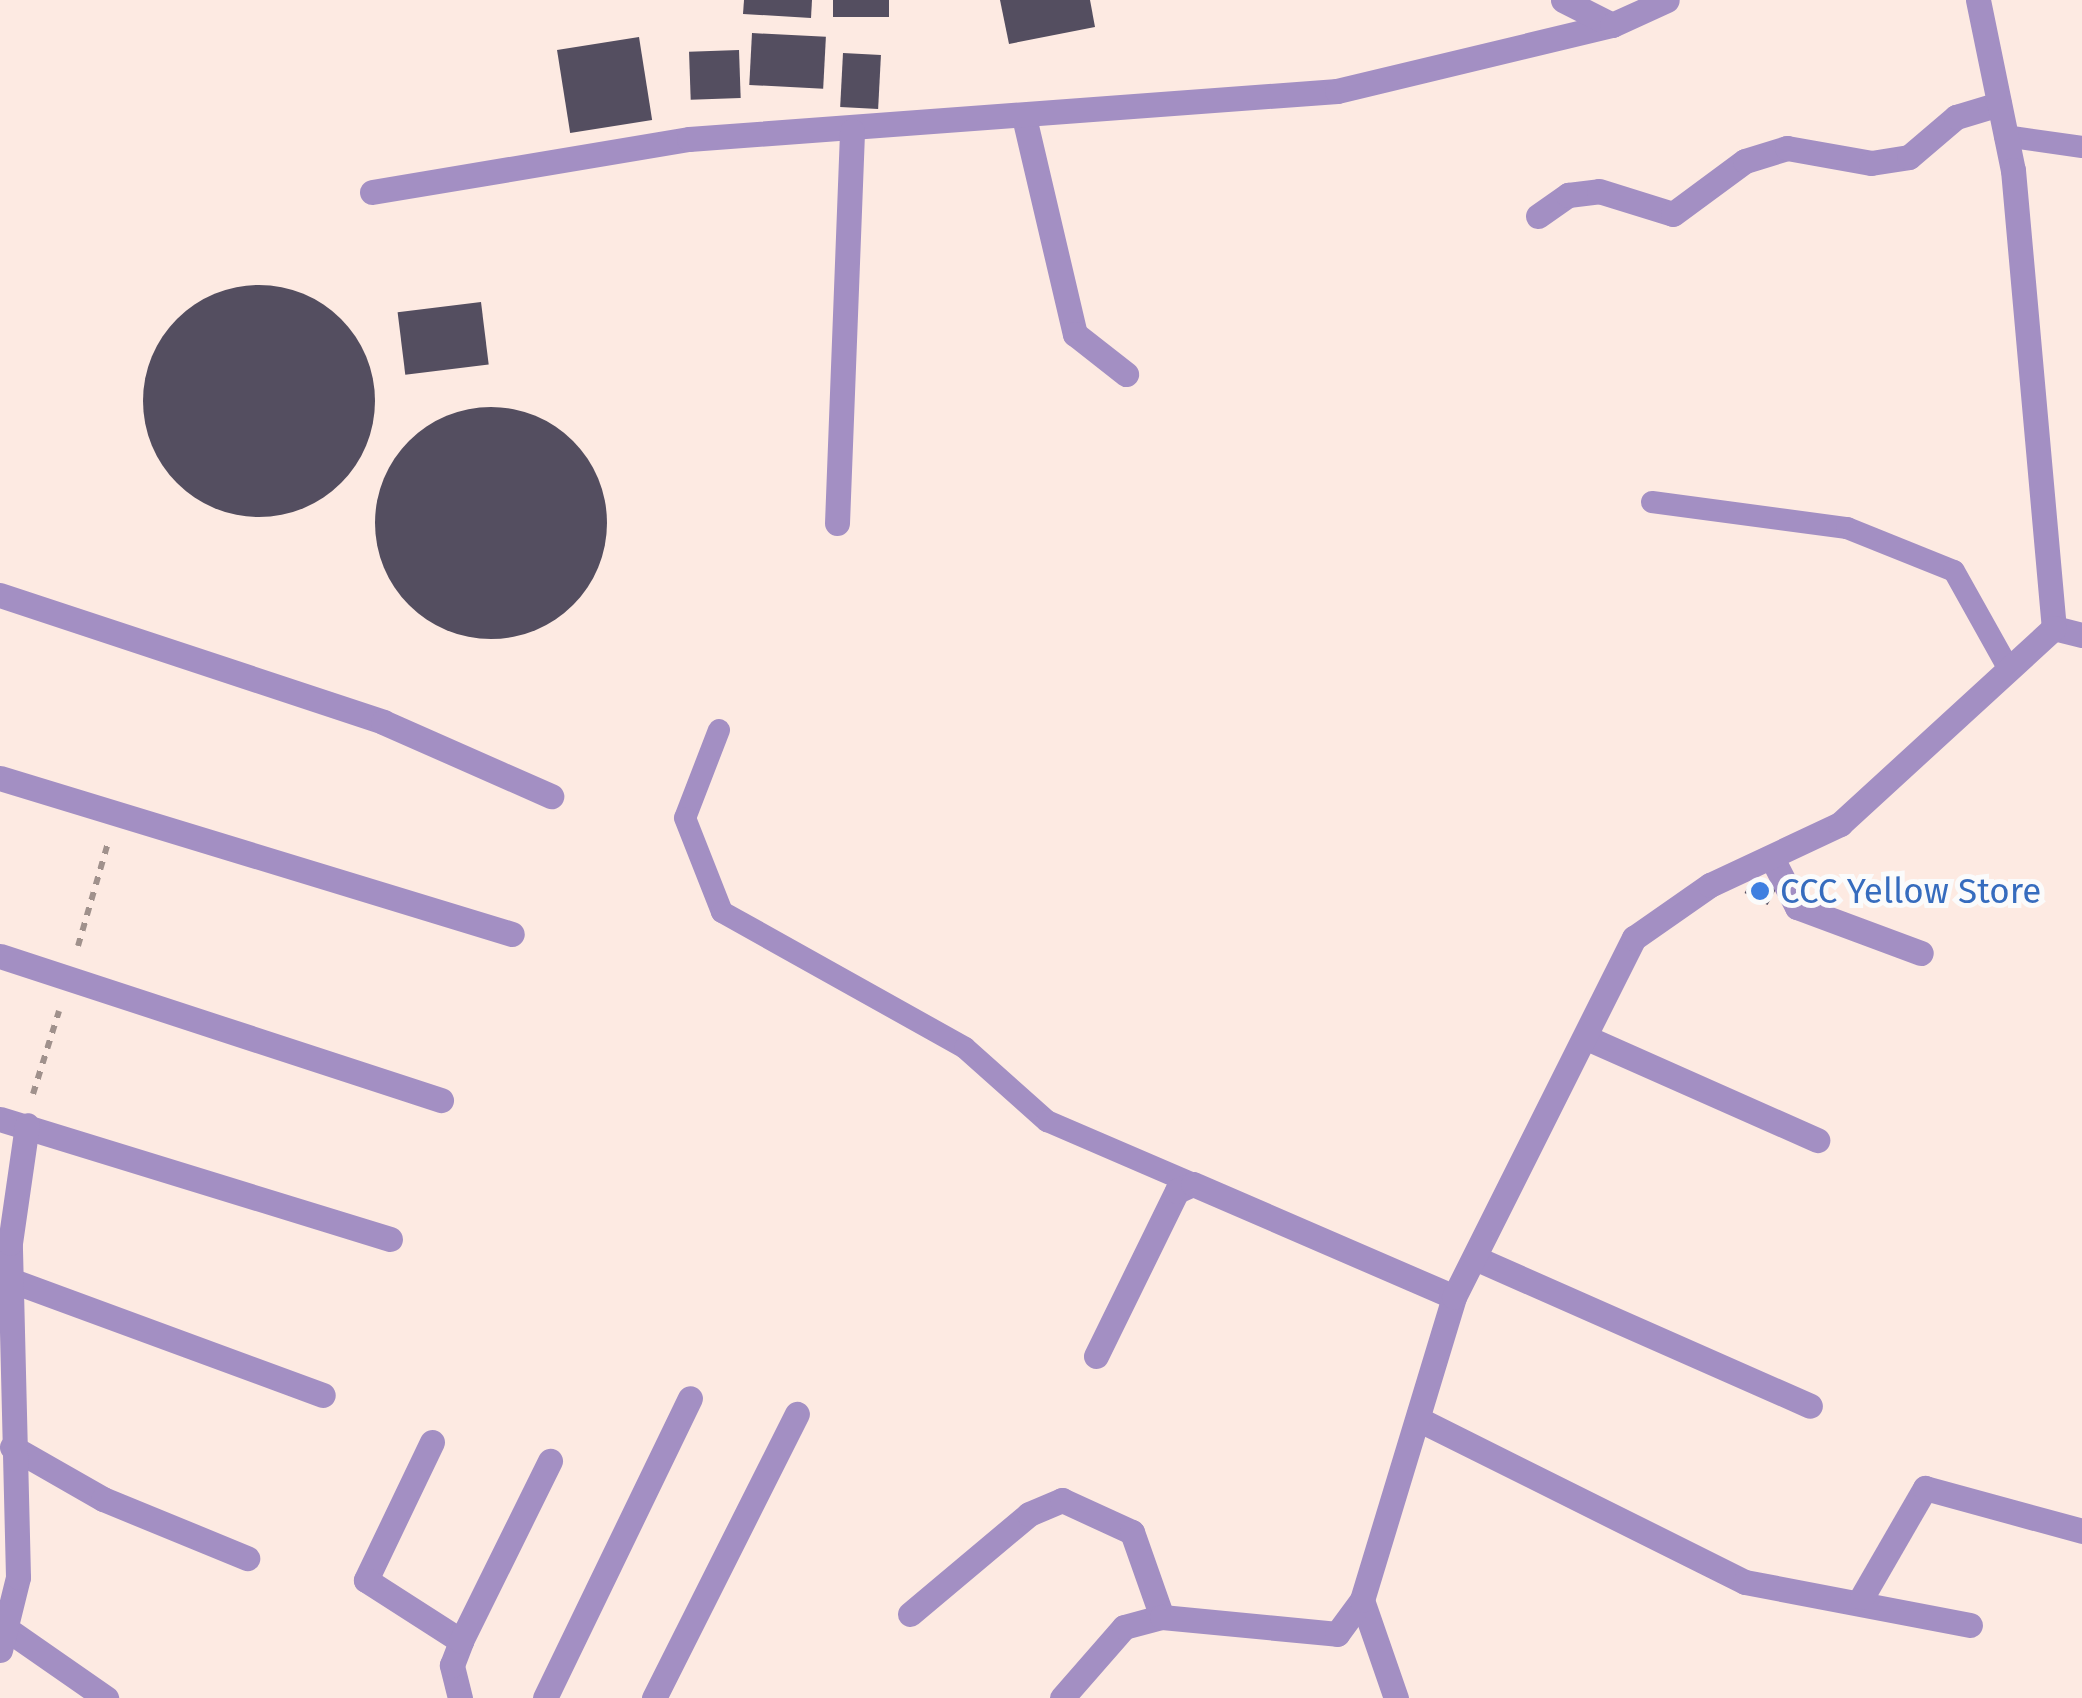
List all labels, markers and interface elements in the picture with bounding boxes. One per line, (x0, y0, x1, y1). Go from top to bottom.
place label: CCC Yellow Store (1780, 870, 2041, 912)
marker: CCC Yellow Store (1749, 880, 1771, 902)

